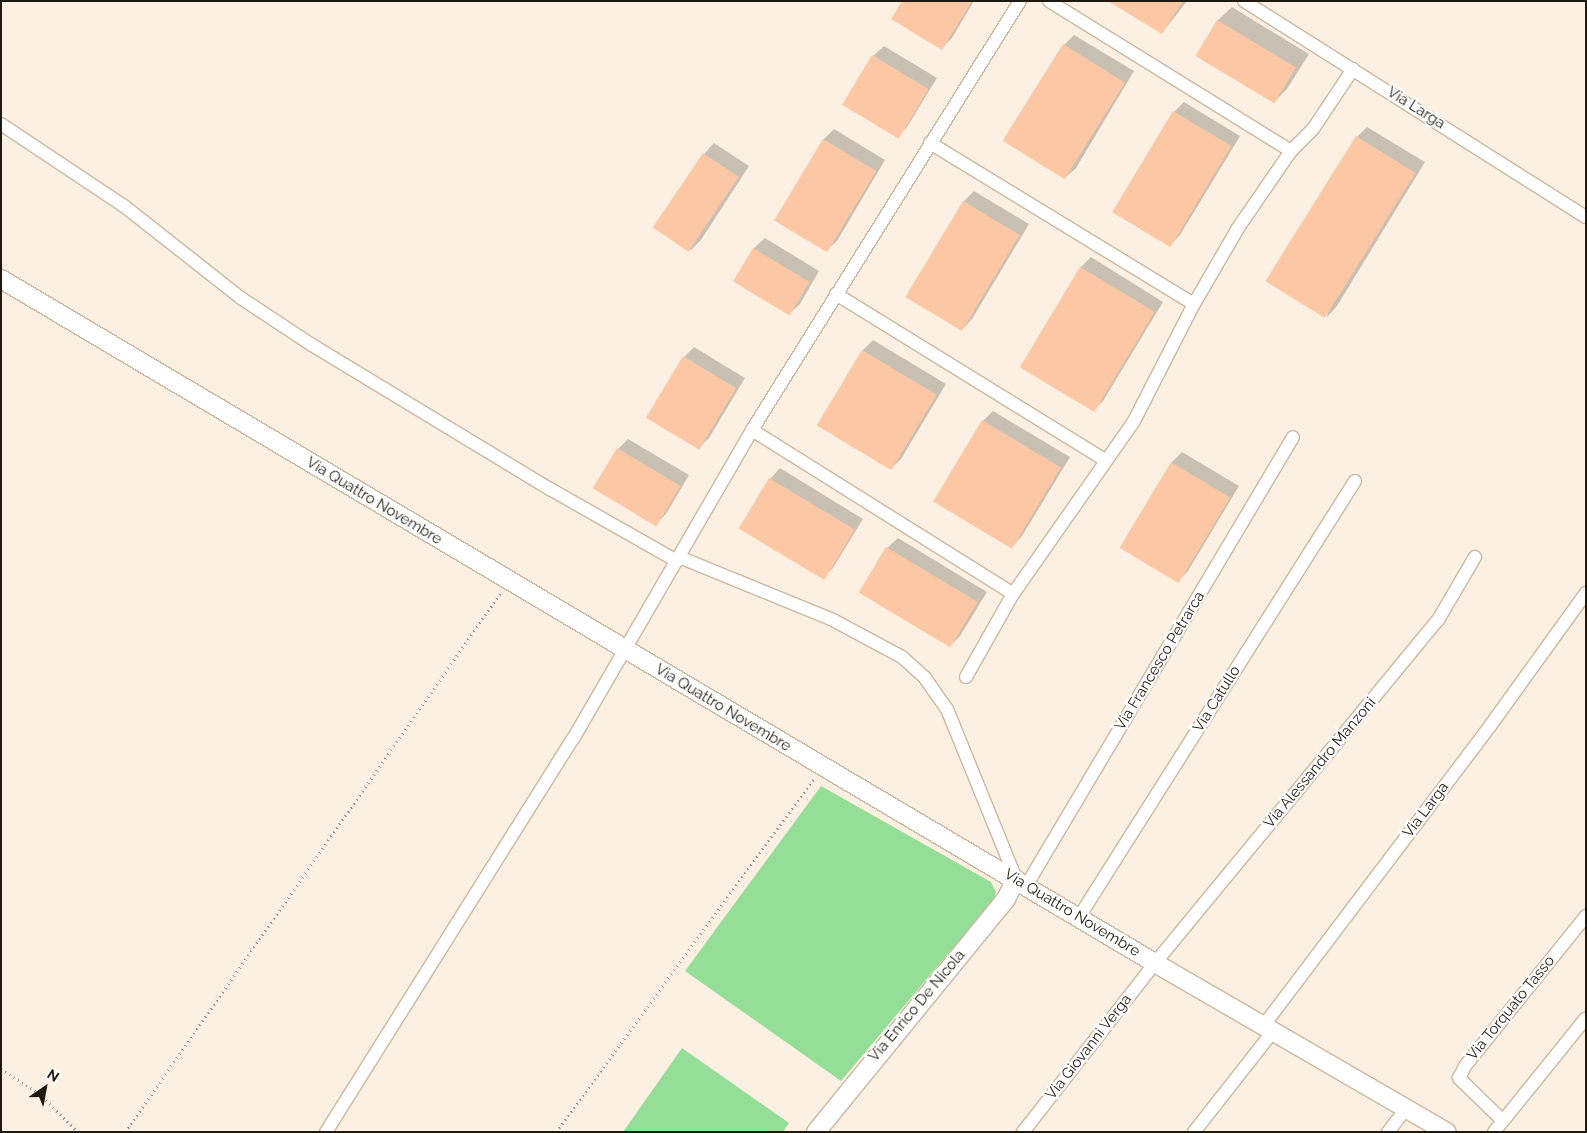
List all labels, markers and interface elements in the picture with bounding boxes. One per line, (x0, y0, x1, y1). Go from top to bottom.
street label: Via Larga (1384, 83, 1448, 133)
street label: Via Quattro Novembre (303, 453, 445, 549)
street label: Via Francesco Petrarca (1111, 588, 1209, 734)
street label: Via Quattro Novembre (652, 660, 794, 756)
street label: Via Catullo (1190, 662, 1244, 736)
street label: Via Alessandro Manzoni (1260, 694, 1380, 832)
street label: Via Larga (1399, 779, 1453, 841)
street label: Via Quattro Novembre (1001, 865, 1143, 961)
street label: Via Enrico De Nicola (865, 946, 969, 1066)
street label: Via Torquato Tasso (1463, 952, 1559, 1064)
street label: Via Giovanni Verga (1042, 991, 1136, 1103)
north arrow (20, 1063, 70, 1113)
text: N (44, 1066, 62, 1085)

